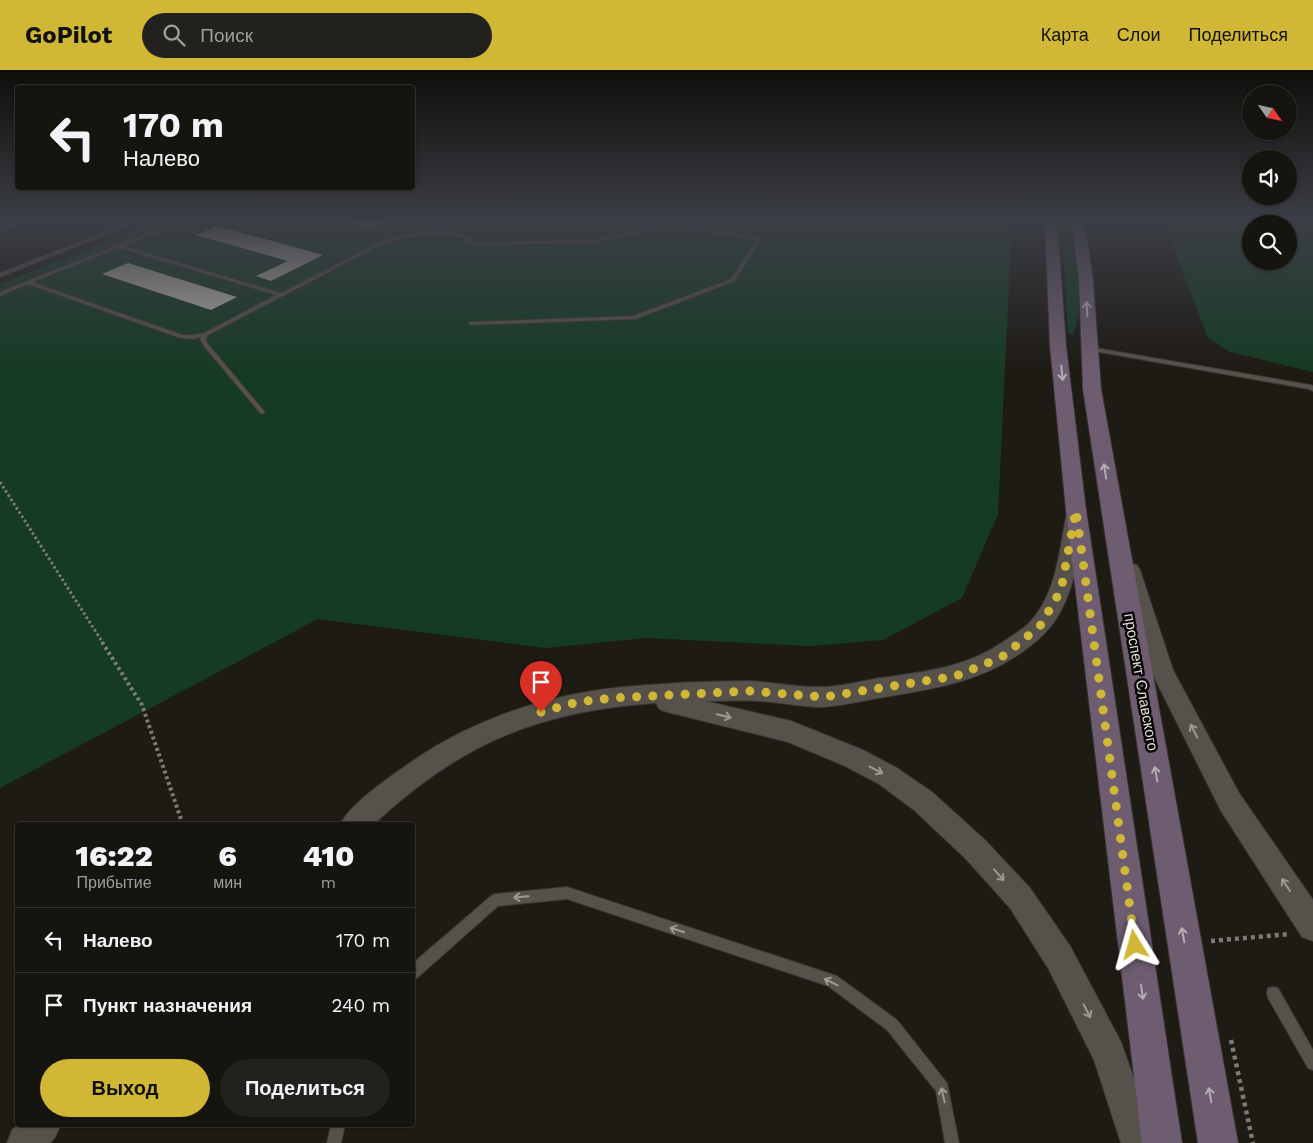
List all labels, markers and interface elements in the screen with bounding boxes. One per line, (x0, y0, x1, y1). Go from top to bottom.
search box (142, 13, 492, 58)
text: GoPilot (25, 21, 112, 49)
icon: search (160, 21, 188, 49)
text: Поиск (200, 24, 253, 47)
text: Карта (1041, 24, 1089, 45)
text: Слои (1117, 24, 1161, 45)
text: Поделиться (1189, 24, 1288, 45)
north arrow (1242, 85, 1298, 140)
map controls (1242, 85, 1297, 270)
text: 170 m (123, 104, 224, 146)
icon: left (40, 105, 105, 170)
text: Налево (123, 146, 200, 171)
button: sound (1242, 150, 1297, 205)
button: search (1242, 215, 1297, 270)
one-way arrow (1083, 302, 1092, 318)
one-way arrow (1057, 365, 1066, 381)
one-way arrow (1100, 463, 1110, 479)
street label: проспект Славского (1120, 612, 1162, 752)
pin (520, 661, 562, 712)
icon: arrive (527, 668, 555, 696)
one-way arrow (715, 711, 731, 721)
one-way arrow (1189, 724, 1198, 739)
one-way arrow (868, 766, 883, 775)
one-way arrow (1151, 767, 1161, 783)
text: 16:22 (76, 838, 153, 873)
text: 6 (218, 838, 237, 873)
text: 410 (303, 838, 354, 873)
one-way arrow (993, 868, 1005, 881)
text: Прибытие (77, 873, 152, 892)
text: мин (213, 873, 242, 892)
text: m (321, 873, 336, 892)
one-way arrow (1281, 879, 1291, 893)
one-way arrow (513, 893, 529, 902)
position arrow (1108, 918, 1160, 970)
one-way arrow (670, 925, 685, 934)
icon: left (40, 926, 68, 954)
one-way arrow (1178, 927, 1188, 943)
text: Налево (83, 929, 153, 952)
text: 170 m (336, 929, 390, 952)
one-way arrow (824, 977, 839, 986)
one-way arrow (1137, 984, 1147, 1000)
icon: arrive (40, 991, 68, 1019)
text: Пункт назначения (83, 994, 252, 1017)
text: 240 m (331, 994, 390, 1017)
one-way arrow (1083, 1003, 1092, 1018)
button: Выход (40, 1059, 210, 1117)
button: Поделиться (220, 1059, 390, 1117)
one-way arrow (1205, 1087, 1215, 1103)
one-way arrow (938, 1088, 947, 1104)

